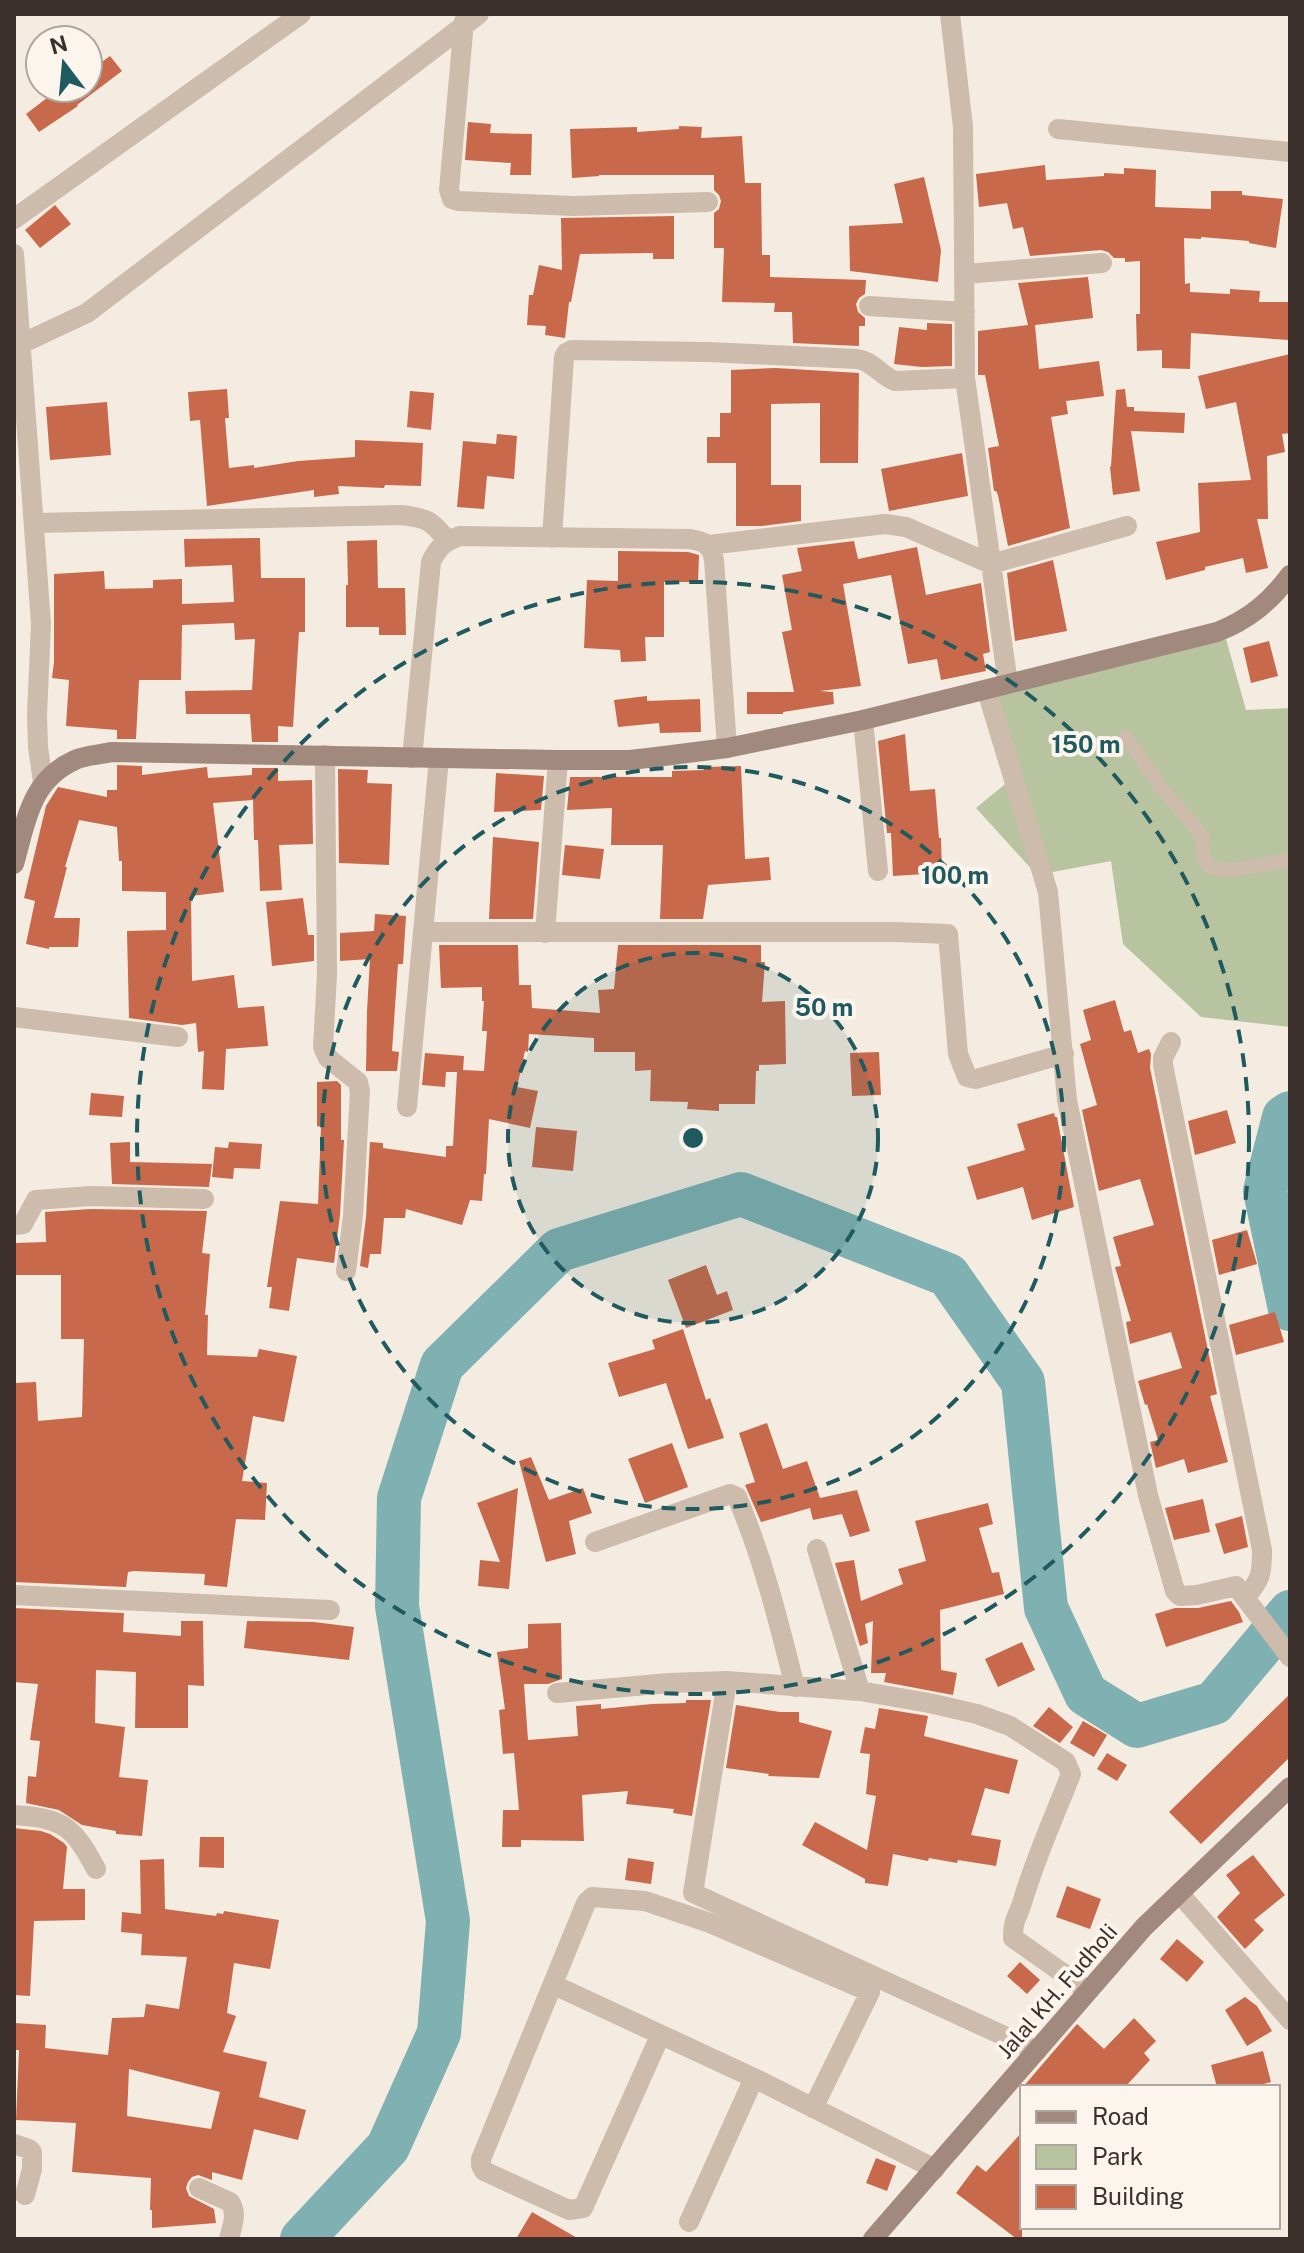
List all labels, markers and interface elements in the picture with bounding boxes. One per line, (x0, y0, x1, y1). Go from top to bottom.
north arrow (24, 24, 104, 104)
text: N (47, 30, 70, 60)
text: 150 m (1052, 730, 1120, 758)
text: 100 m (921, 861, 989, 889)
text: 50 m (795, 993, 853, 1021)
centre of rings (679, 1124, 707, 1152)
street label: Jalal KH. Fudholi (992, 1919, 1122, 2063)
legend (1020, 2085, 1280, 2229)
text: Road (1092, 2102, 1149, 2130)
text: Park (1092, 2142, 1143, 2170)
text: Building (1092, 2182, 1184, 2210)

